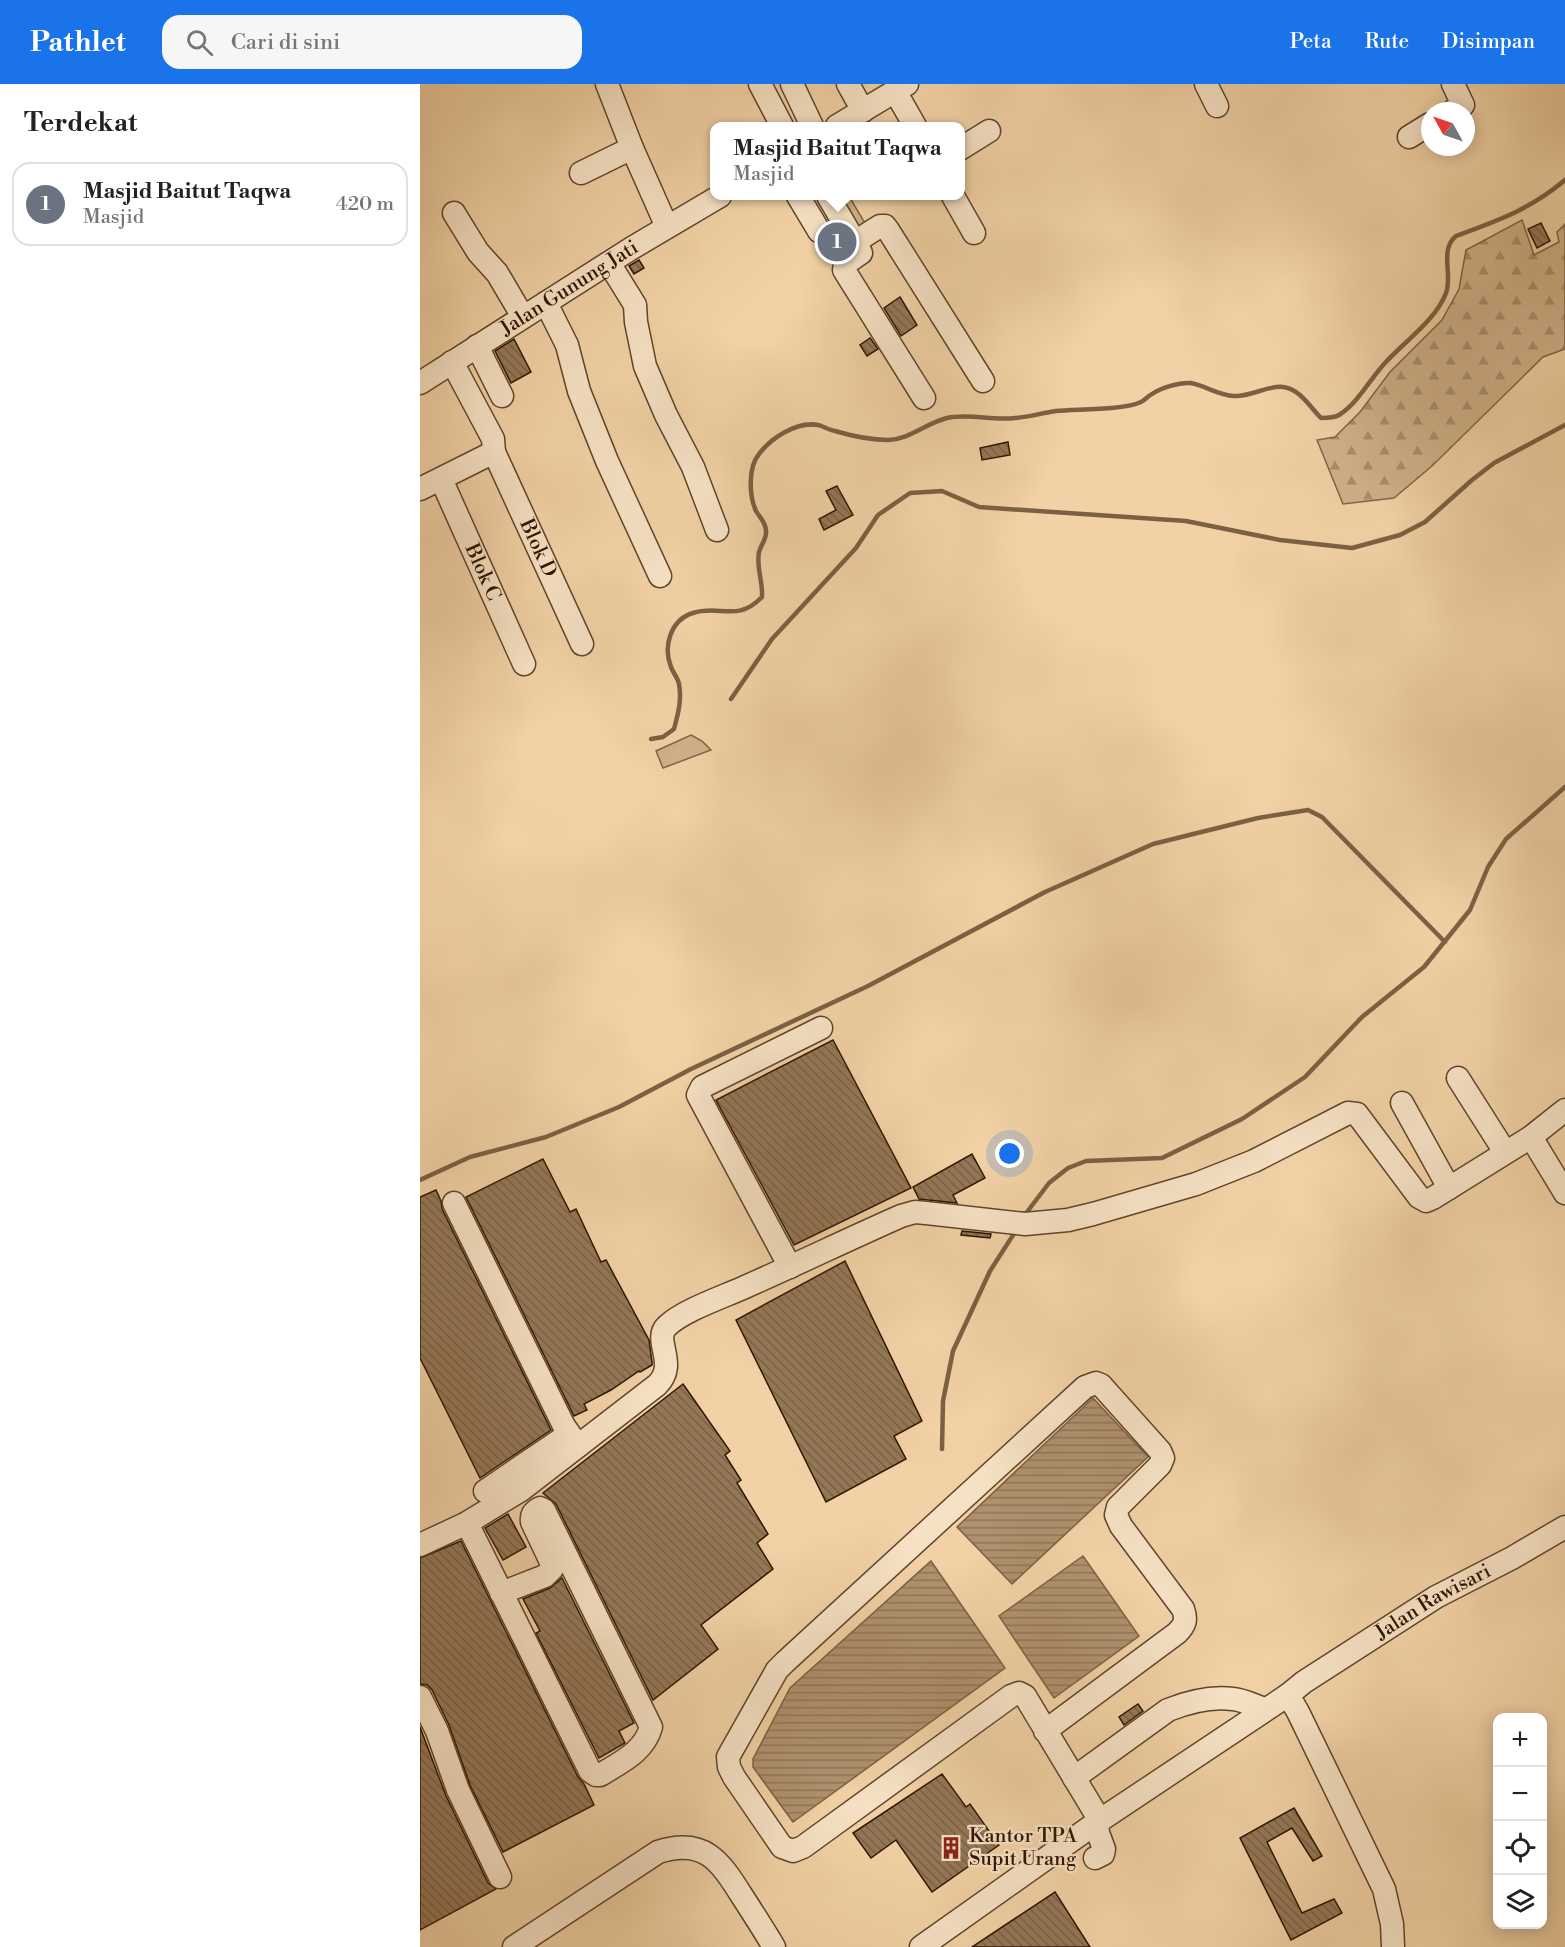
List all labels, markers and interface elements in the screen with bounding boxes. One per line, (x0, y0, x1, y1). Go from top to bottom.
search box (162, 15, 582, 69)
text: Pathlet (30, 25, 126, 60)
icon: search (183, 26, 216, 59)
text: Cari di sini (231, 29, 340, 56)
text: Peta (1290, 29, 1332, 55)
text: Rute (1365, 29, 1409, 55)
text: Disimpan (1442, 29, 1535, 55)
north arrow (1421, 102, 1475, 156)
text: Terdekat (24, 107, 137, 139)
popup (710, 122, 965, 200)
text: Masjid Baitut Taqwa (733, 135, 942, 162)
text: Masjid (733, 162, 794, 187)
text: Masjid Baitut Taqwa (83, 178, 291, 205)
text: 1 (41, 192, 50, 217)
text: 420 m (336, 192, 394, 217)
text: Masjid (83, 205, 144, 230)
pin: 1 (818, 220, 856, 264)
street label: Jalan Gunung Jati (495, 234, 643, 342)
street label: Blok D (513, 514, 562, 581)
street label: Blok C (459, 539, 506, 604)
your location (995, 1139, 1024, 1168)
street label: Jalan Rawisari (1370, 1558, 1496, 1646)
map controls (1493, 1713, 1547, 1929)
button: + (1493, 1713, 1547, 1767)
button: − (1493, 1767, 1547, 1821)
button: locate (1493, 1821, 1547, 1875)
place label: Kantor TPA Supit Urang (969, 1824, 1078, 1872)
building icon: Kantor TPA Supit Urang (938, 1835, 964, 1861)
button: layers (1493, 1875, 1547, 1929)

